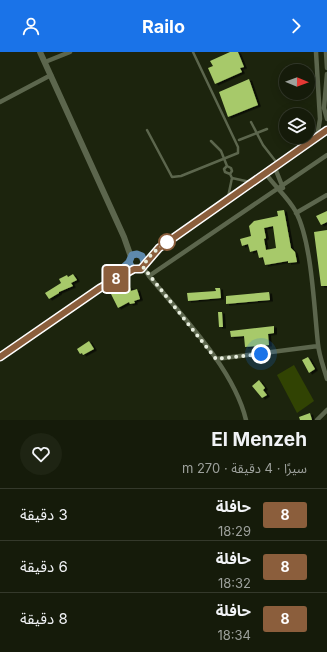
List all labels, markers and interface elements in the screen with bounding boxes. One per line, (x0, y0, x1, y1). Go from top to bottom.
icon: person (20, 15, 42, 37)
icon: forward (285, 15, 307, 37)
text: Railo (142, 16, 185, 37)
north arrow (279, 64, 315, 100)
map controls (279, 64, 315, 144)
button: layers (279, 108, 315, 144)
unlabelled marker (158, 233, 176, 251)
line badge: 8 (103, 266, 129, 292)
text: 8 (111, 270, 121, 287)
your location (251, 344, 271, 364)
text: El Menzeh (211, 428, 307, 451)
button: heart (20, 433, 62, 475)
text: سيرًا · 4 دقيقة · 270 m (182, 460, 307, 476)
text: حافلة (216, 497, 251, 516)
text: 3 دقيقة (20, 505, 68, 524)
text: 8 (280, 506, 290, 523)
text: 18:29 (218, 523, 251, 539)
text: حافلة (216, 549, 251, 568)
text: 6 دقيقة (20, 557, 68, 576)
text: 8 (280, 558, 290, 575)
text: 18:32 (218, 575, 251, 591)
text: حافلة (216, 601, 251, 620)
text: 8 دقيقة (20, 609, 68, 628)
text: 8 (280, 610, 290, 627)
text: 18:34 (217, 627, 251, 643)

